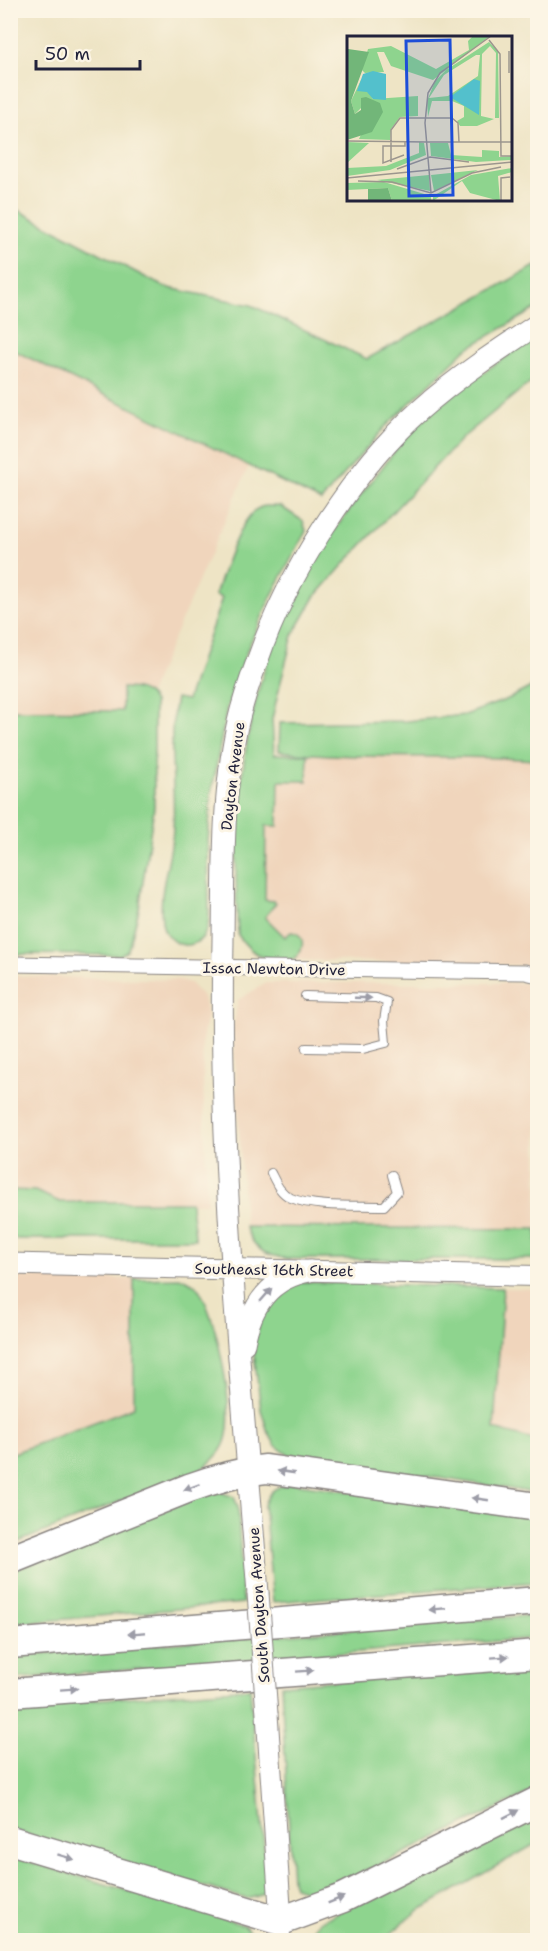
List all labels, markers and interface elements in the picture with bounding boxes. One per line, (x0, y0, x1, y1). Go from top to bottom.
scale bar (36, 33, 140, 71)
inset map (347, 36, 512, 201)
text: 50 m (45, 42, 90, 66)
street label: Dayton Avenue (216, 720, 250, 832)
street label: Issac Newton Drive (202, 958, 346, 980)
one-way arrow (354, 993, 373, 1002)
street label: Southeast 16th Street (195, 1259, 353, 1281)
one-way arrow (259, 1287, 273, 1302)
one-way arrow (277, 1467, 296, 1477)
one-way arrow (183, 1482, 201, 1492)
one-way arrow (470, 1494, 489, 1503)
street label: South Dayton Avenue (244, 1526, 274, 1684)
one-way arrow (428, 1604, 447, 1613)
one-way arrow (128, 1628, 147, 1638)
one-way arrow (490, 1652, 509, 1661)
one-way arrow (296, 1666, 315, 1676)
one-way arrow (59, 1684, 78, 1694)
one-way arrow (502, 1809, 519, 1819)
one-way arrow (57, 1853, 75, 1862)
one-way arrow (327, 1895, 345, 1905)

